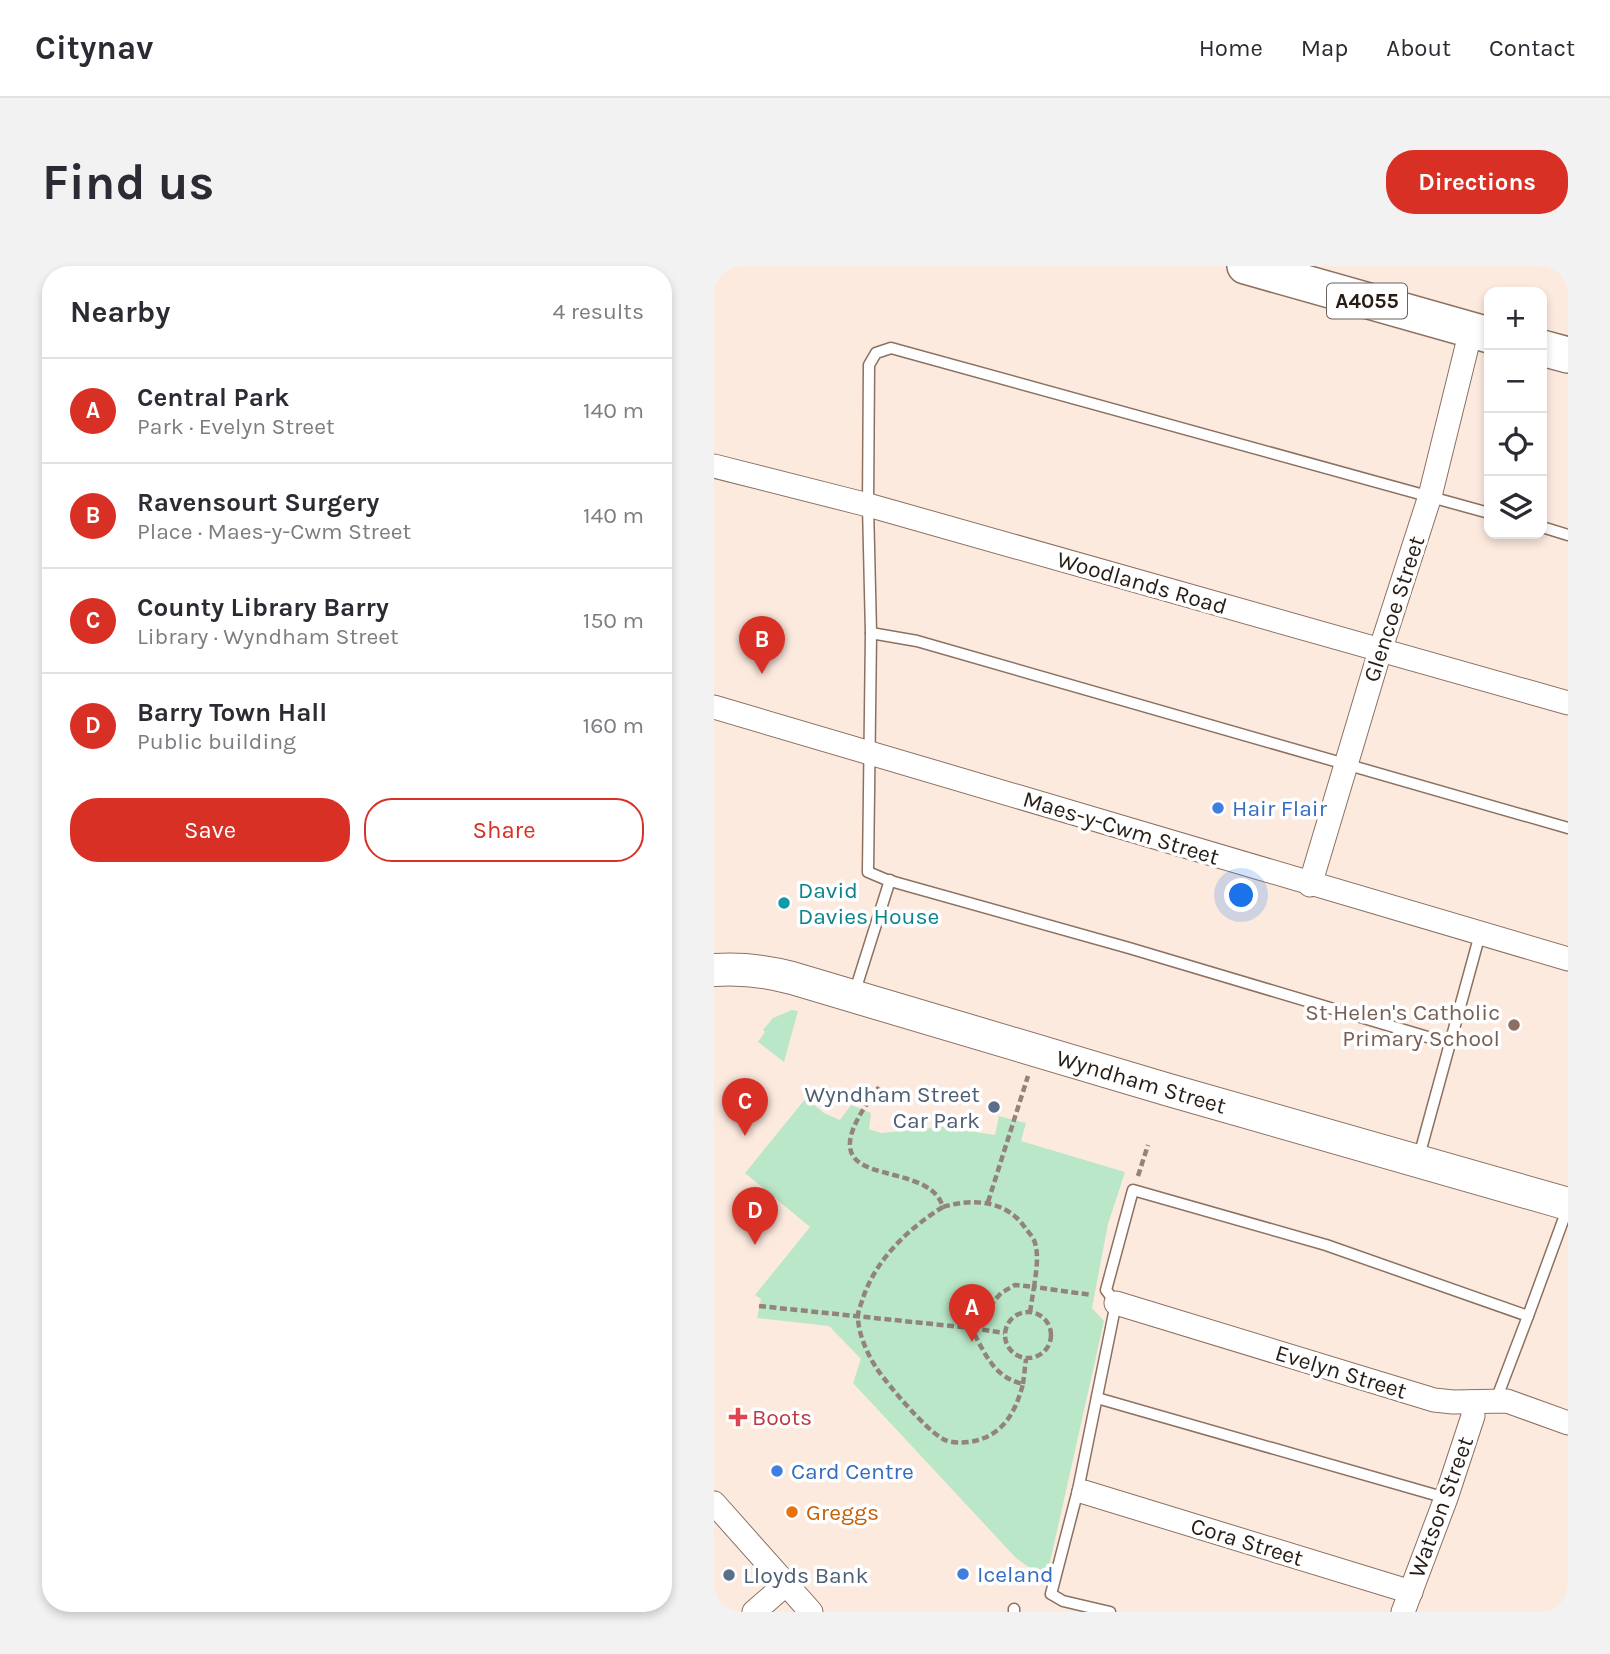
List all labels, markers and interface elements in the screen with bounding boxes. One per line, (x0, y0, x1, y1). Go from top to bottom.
text: Citynav (35, 29, 153, 67)
text: Home (1199, 34, 1263, 62)
text: Map (1301, 34, 1348, 62)
text: About (1386, 34, 1451, 62)
text: Contact (1489, 34, 1575, 62)
button: Directions (1386, 150, 1568, 214)
text: Find us (42, 154, 214, 211)
road number: A4055 (1327, 284, 1407, 318)
map controls (1484, 287, 1547, 539)
button: + (1484, 287, 1547, 350)
text: Nearby (70, 294, 170, 330)
text: 4 results (552, 298, 644, 325)
button: − (1484, 350, 1547, 413)
text: Central Park (137, 382, 290, 413)
text: A (86, 397, 100, 424)
text: 140 m (583, 397, 644, 424)
text: Park · Evelyn Street (137, 413, 335, 440)
button: locate (1484, 413, 1547, 476)
button: layers (1484, 476, 1547, 539)
text: Ravensourt Surgery (137, 487, 379, 518)
text: B (86, 502, 100, 529)
text: 140 m (583, 502, 644, 529)
text: Place · Maes-y-Cwm Street (137, 518, 411, 545)
street label: Glencoe Street (1358, 532, 1430, 685)
street label: Woodlands Road (1054, 546, 1230, 620)
text: County Library Barry (137, 592, 389, 623)
text: C (86, 607, 100, 634)
text: 150 m (583, 607, 644, 634)
pin: B (739, 616, 785, 674)
text: Library · Wyndham Street (137, 623, 399, 650)
text: Barry Town Hall (137, 697, 327, 728)
text: D (85, 712, 101, 739)
text: 160 m (583, 712, 644, 739)
text: Public building (137, 728, 296, 755)
street label: Maes-y-Cwm Street (1020, 785, 1223, 871)
place label: Hair Flair (1232, 795, 1328, 822)
button: Save (70, 798, 350, 862)
button: Share (364, 798, 644, 862)
marker: Hair Flair (1210, 800, 1226, 816)
place label: David Davies House (798, 877, 939, 930)
your location (1224, 878, 1258, 912)
marker: David Davies House (776, 895, 792, 911)
place label: St Helen's Catholic Primary School (1305, 999, 1500, 1052)
marker: St Helen's Catholic Primary School (1506, 1017, 1522, 1033)
street label: Wyndham Street (1053, 1044, 1229, 1119)
pin: C (722, 1078, 768, 1136)
place label: Wyndham Street Car Park (805, 1081, 980, 1134)
marker: Wyndham Street Car Park (986, 1099, 1002, 1115)
pin: D (732, 1187, 778, 1245)
pin: A (949, 1284, 995, 1342)
street label: Evelyn Street (1272, 1339, 1410, 1405)
place label: Boots (752, 1404, 812, 1431)
marker: Boots (730, 1409, 746, 1425)
street label: Watson Street (1403, 1432, 1479, 1581)
place label: Card Centre (791, 1458, 914, 1485)
marker: Card Centre (769, 1463, 785, 1479)
place label: Greggs (806, 1499, 879, 1526)
marker: Greggs (784, 1504, 800, 1520)
street label: Cora Street (1187, 1512, 1307, 1572)
place label: Iceland (977, 1561, 1054, 1588)
place label: Lloyds Bank (743, 1562, 868, 1589)
marker: Iceland (955, 1566, 971, 1582)
marker: Lloyds Bank (721, 1567, 737, 1583)

